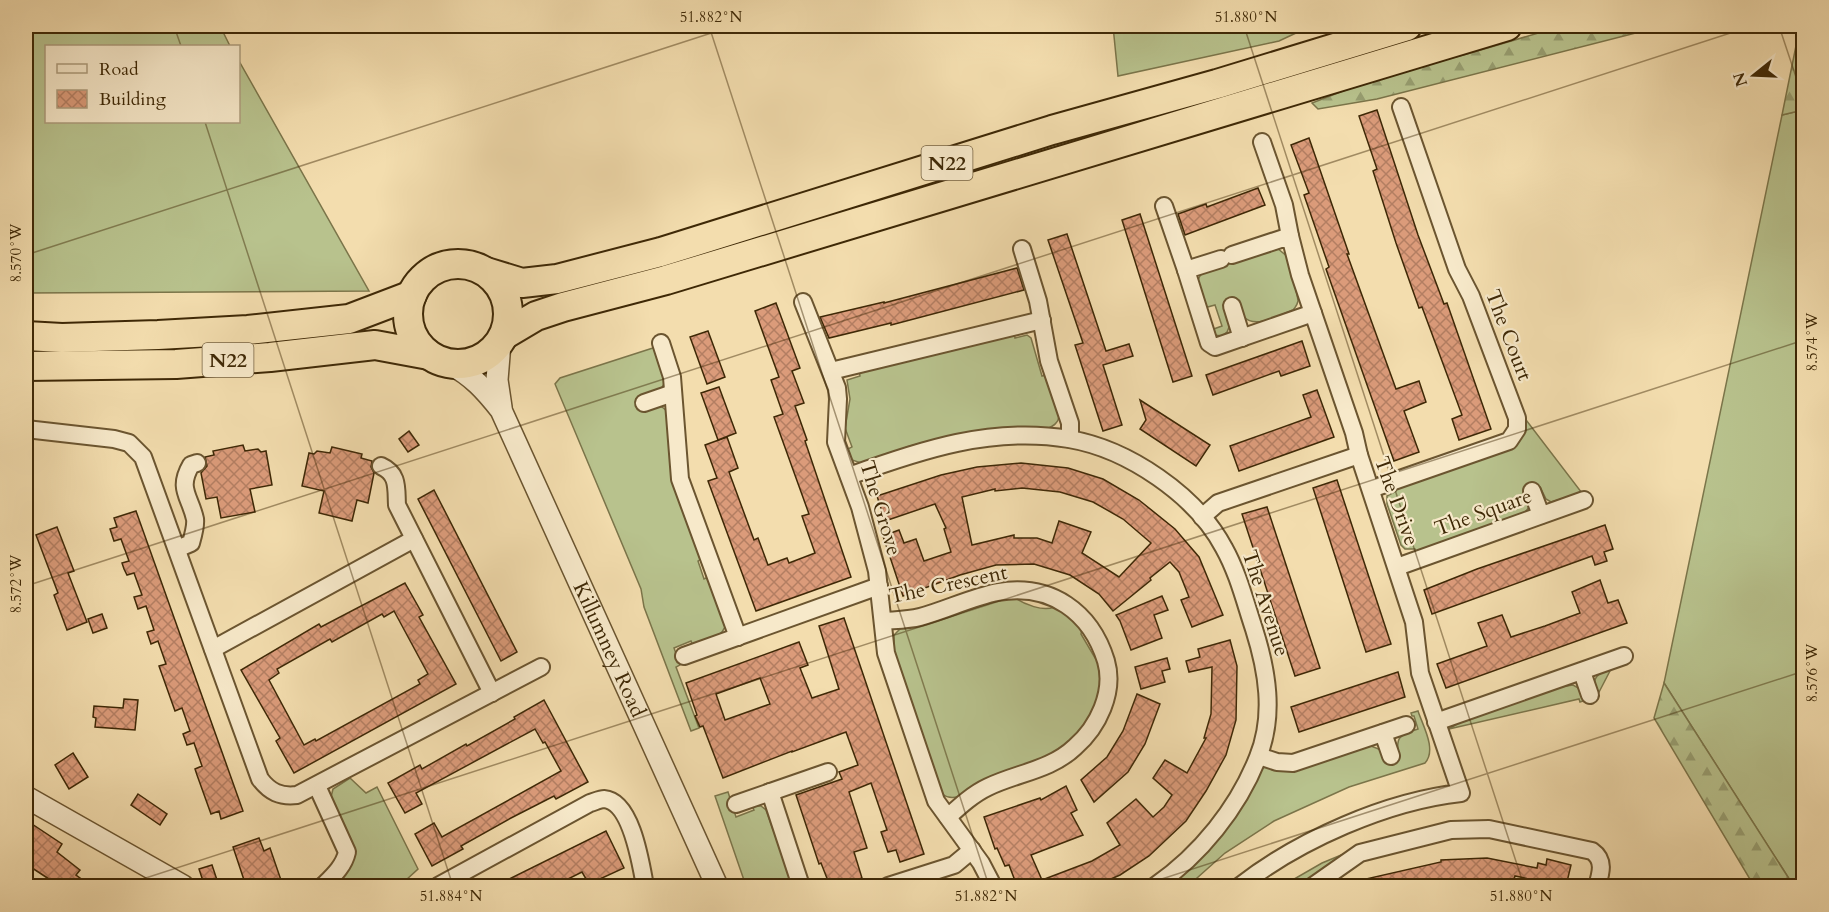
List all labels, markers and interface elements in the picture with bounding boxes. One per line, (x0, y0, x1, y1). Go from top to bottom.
text: 51.882°N (680, 7, 743, 27)
text: 51.880°N (1215, 7, 1278, 27)
legend (45, 45, 240, 123)
north arrow (1724, 45, 1784, 105)
text: Road (99, 57, 139, 82)
text: N (1728, 69, 1753, 89)
text: Building (99, 87, 167, 112)
road number: N22 (922, 146, 972, 180)
text: 8.570°W (6, 223, 26, 282)
street label: The Court (1478, 285, 1539, 385)
text: 8.574°W (1802, 312, 1822, 371)
road number: N22 (202, 343, 254, 377)
street label: The Drive (1367, 453, 1426, 550)
street label: The Grove (852, 457, 909, 559)
street label: The Square (1430, 481, 1536, 543)
street label: The Avenue (1235, 546, 1296, 660)
text: 8.572°W (6, 554, 26, 613)
street label: The Crescent (886, 558, 1010, 611)
street label: Killumney Road (566, 577, 652, 722)
text: 8.576°W (1802, 643, 1822, 702)
text: 51.884°N (420, 886, 483, 906)
text: 51.882°N (955, 886, 1018, 906)
text: 51.880°N (1490, 886, 1553, 906)

